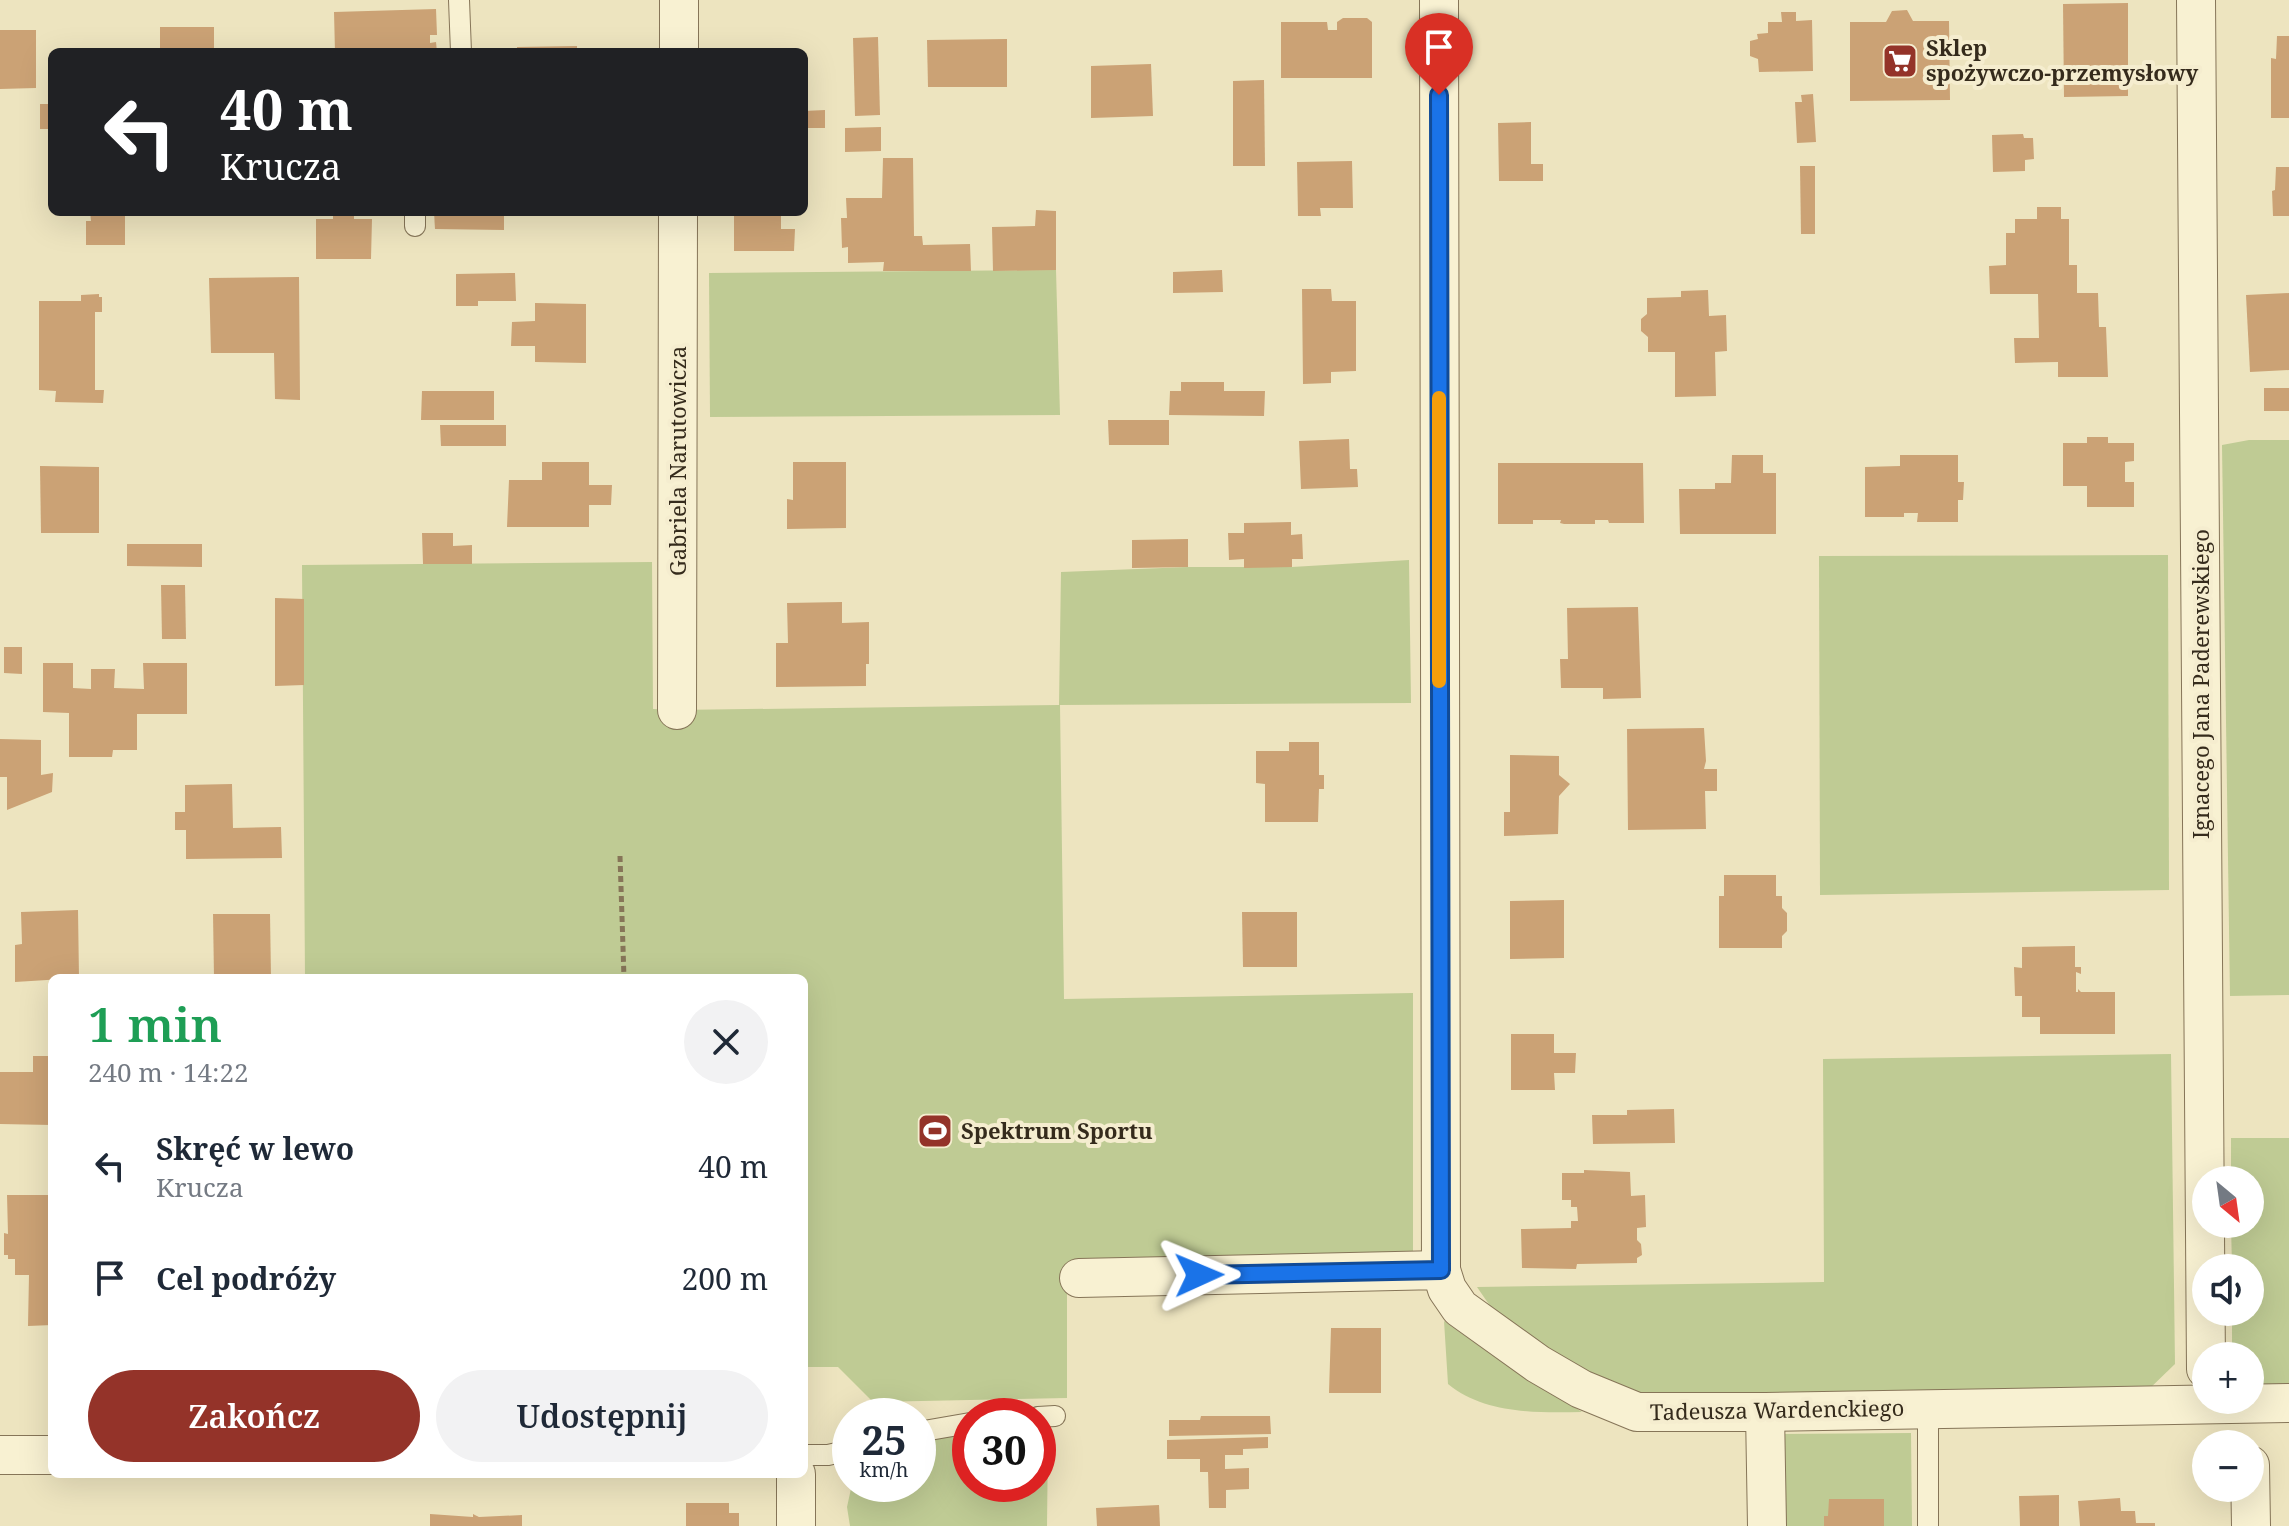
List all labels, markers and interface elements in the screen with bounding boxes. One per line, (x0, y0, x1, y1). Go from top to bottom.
pin (1405, 13, 1473, 95)
icon: arrive (1417, 25, 1461, 69)
place label: Sklep spożywczo-przemysłowy (1926, 32, 2199, 87)
supermarket icon: Sklep spożywczo-przemysłowy (1881, 42, 1919, 80)
text: 40 m (220, 70, 353, 146)
icon: left (88, 80, 192, 184)
text: Krucza (220, 142, 341, 191)
street label: Gabriela Narutowicza (662, 346, 692, 576)
street label: Ignacego Jana Paderewskiego (2185, 529, 2215, 839)
text: 1 min (88, 991, 222, 1056)
button: close (684, 1000, 768, 1084)
text: 240 m · 14:22 (88, 1054, 249, 1090)
sports icon: Spektrum Sportu (916, 1112, 954, 1150)
place label: Spektrum Sportu (961, 1115, 1153, 1145)
text: Skręć w lewo (156, 1128, 354, 1169)
icon: left (88, 1144, 132, 1188)
text: 40 m (698, 1146, 768, 1187)
north arrow (2192, 1166, 2264, 1238)
map controls (2192, 1166, 2264, 1502)
text: Krucza (156, 1169, 244, 1205)
position arrow (1157, 1233, 1241, 1317)
button: sound (2192, 1254, 2264, 1326)
icon: arrive (88, 1256, 132, 1300)
text: Cel podróży (156, 1258, 336, 1299)
text: 200 m (682, 1258, 768, 1299)
button: + (2192, 1342, 2264, 1414)
button: Zakończ (88, 1370, 420, 1462)
button: Udostępnij (436, 1370, 768, 1462)
street label: Tadeusza Wardenckiego (1649, 1392, 1904, 1426)
speed limit sign: 30 (952, 1398, 1056, 1502)
text: 25 (861, 1412, 907, 1467)
button: − (2192, 1430, 2264, 1502)
text: km/h (859, 1456, 909, 1483)

